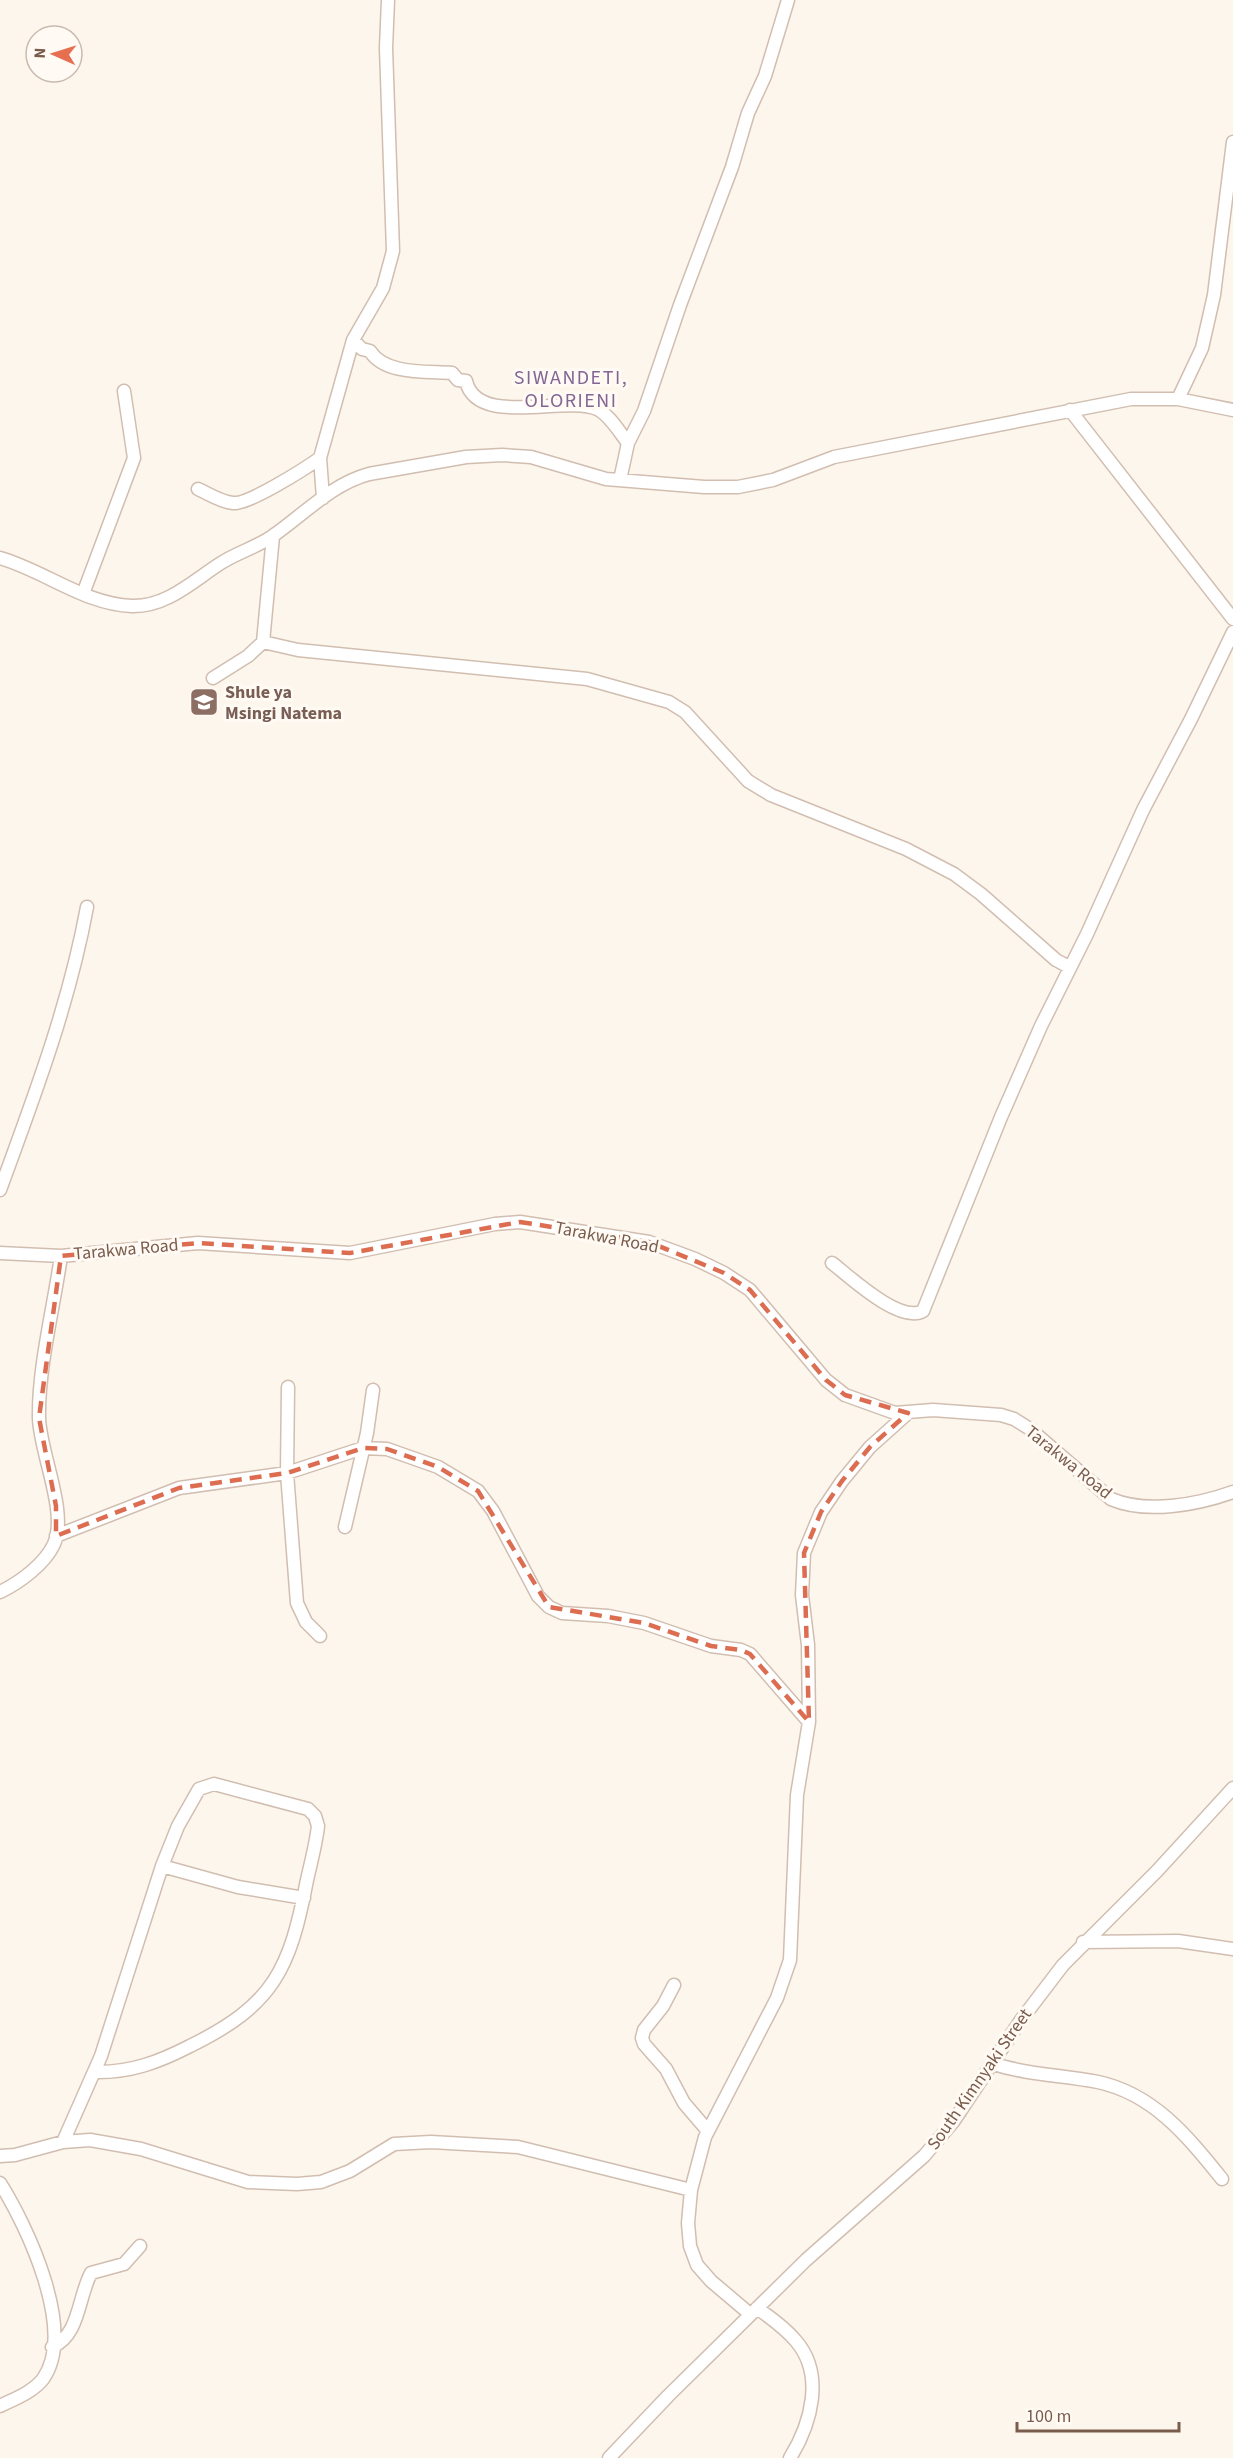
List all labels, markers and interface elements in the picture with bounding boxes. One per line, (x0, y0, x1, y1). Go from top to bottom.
north arrow (24, 24, 84, 84)
text: N (29, 47, 51, 59)
district label: SIWANDETI, OLORIENI (514, 364, 628, 415)
place label: Shule ya Msingi Natema (225, 680, 342, 726)
school or university icon: Shule ya Msingi Natema (188, 686, 220, 718)
street label: Tarakwa Road (553, 1215, 661, 1260)
street label: Tarakwa Road (73, 1232, 180, 1267)
street label: Tarakwa Road (1020, 1420, 1117, 1505)
street label: South Kimnyaki Street (921, 2004, 1038, 2155)
scale bar (1017, 2395, 1179, 2433)
text: 100 m (1026, 2404, 1071, 2429)

